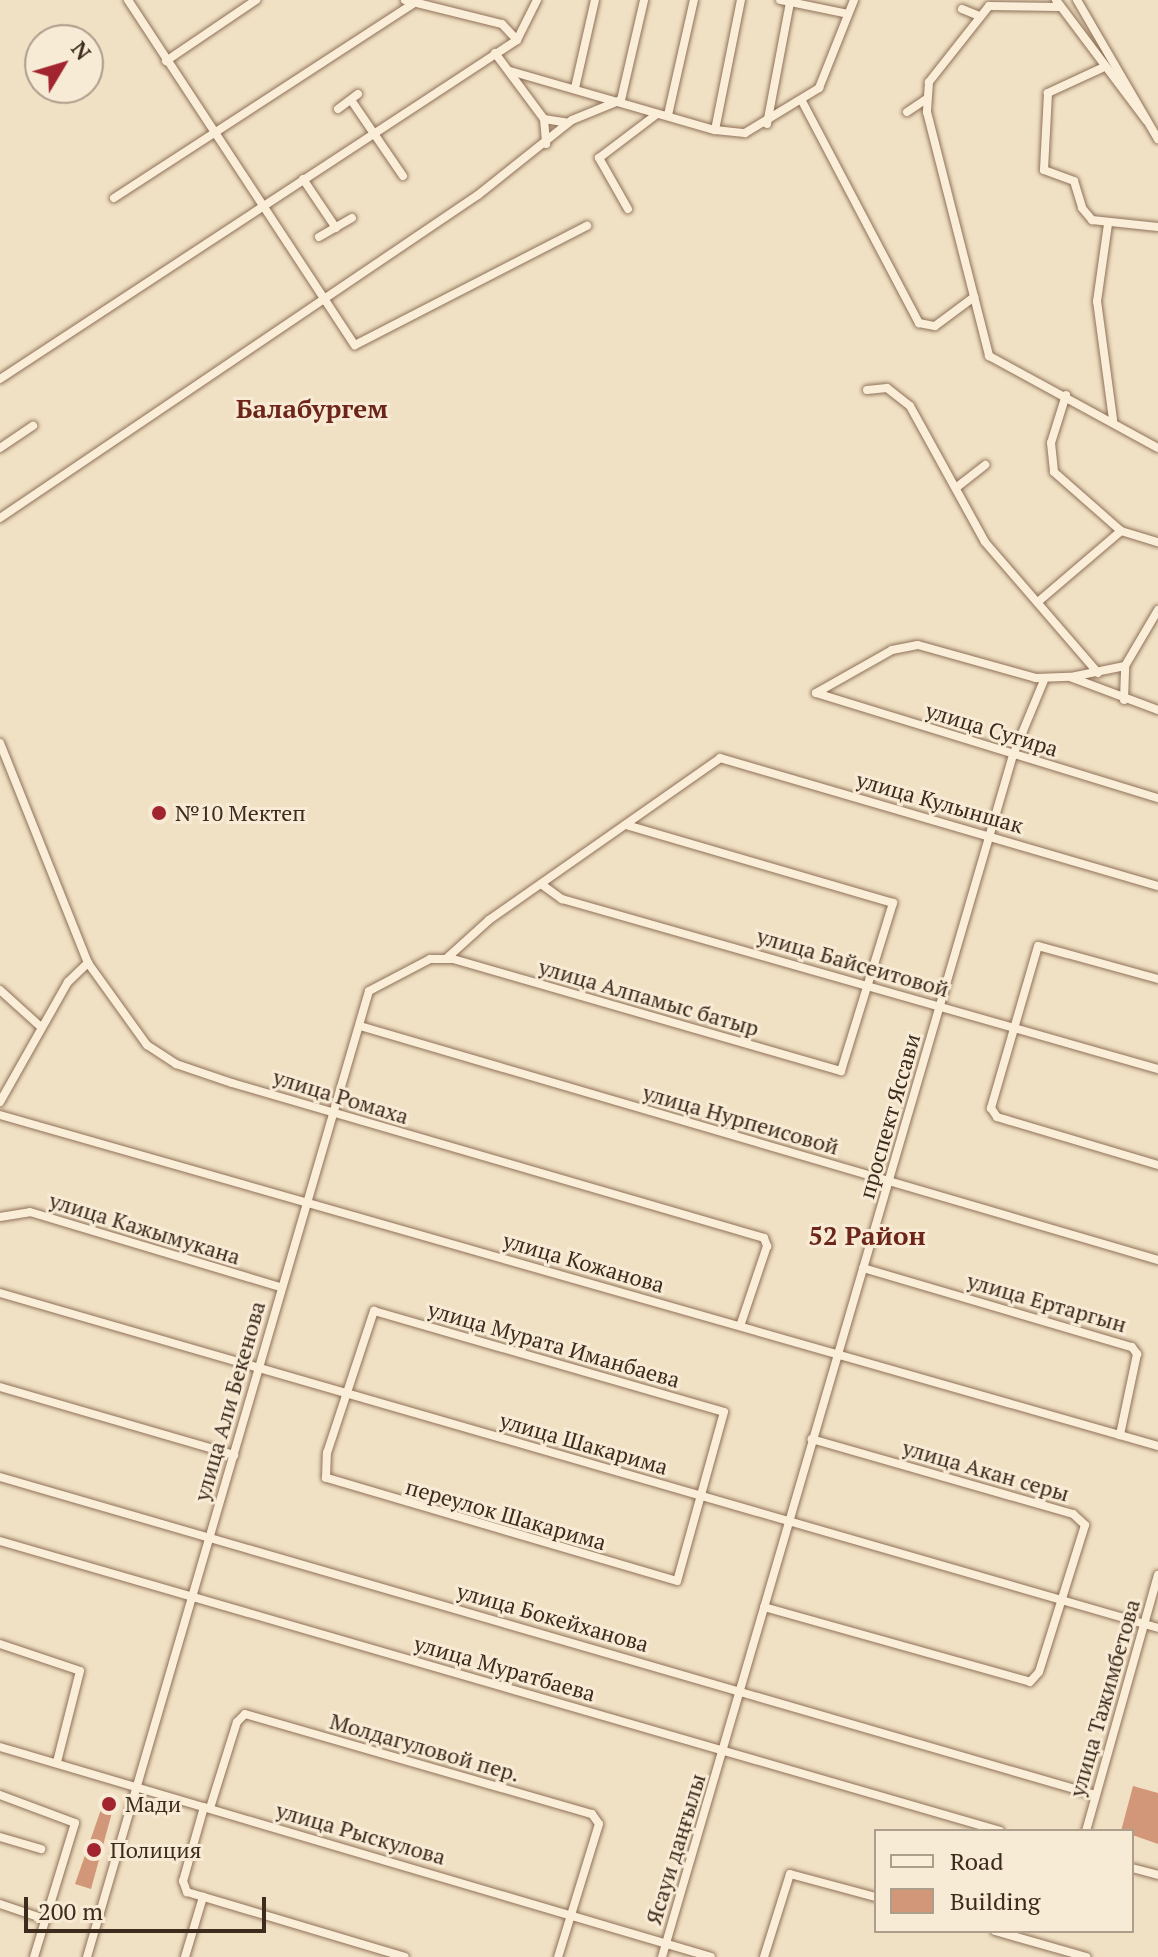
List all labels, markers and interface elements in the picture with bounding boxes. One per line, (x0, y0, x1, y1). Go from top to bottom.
north arrow (24, 24, 104, 104)
text: N (65, 35, 98, 66)
district label: Балабургем (236, 393, 388, 425)
street label: улица Сугира (923, 696, 1061, 762)
street label: улица Кулыншак (853, 766, 1027, 838)
place label: №10 Мектеп (175, 800, 306, 826)
marker: №10 Мектеп (150, 804, 168, 822)
street label: улица Байсеитовой (754, 922, 952, 1002)
street label: улица Алпамыс батыр (536, 953, 762, 1041)
street label: проспект Яссави (853, 1030, 925, 1202)
street label: улица Ромаха (270, 1063, 412, 1129)
street label: улица Нурпеисовой (640, 1078, 842, 1160)
street label: улица Кажымукана (46, 1186, 244, 1270)
district label: 52 Район (808, 1220, 926, 1252)
street label: улица Кожанова (500, 1226, 668, 1298)
street label: улица Ертаргын (964, 1267, 1130, 1337)
street label: улица Мурата Иманбаева (425, 1295, 683, 1393)
street label: улица Али Бекенова (188, 1298, 270, 1504)
street label: улица Шакарима (497, 1406, 671, 1480)
street label: улица Акан серы (899, 1434, 1073, 1506)
street label: переулок Шакарима (403, 1473, 609, 1555)
street label: улица Бокейханова (454, 1577, 652, 1657)
street label: улица Тажимбетова (1063, 1596, 1145, 1800)
street label: улица Муратбаева (411, 1629, 599, 1707)
street label: Молдагуловой пер. (327, 1707, 523, 1787)
street label: Ясауи даңғылы (639, 1770, 711, 1928)
place label: Мади (125, 1791, 181, 1817)
marker: Мади (100, 1795, 118, 1813)
street label: улица Рыскулова (273, 1796, 449, 1870)
legend (874, 1829, 1134, 1933)
place label: Полиция (110, 1837, 201, 1863)
marker: Полиция (85, 1841, 103, 1859)
text: Road (950, 1845, 1004, 1877)
scale bar (28, 1881, 270, 1931)
text: Building (950, 1885, 1040, 1917)
text: 200 m (38, 1895, 103, 1927)

